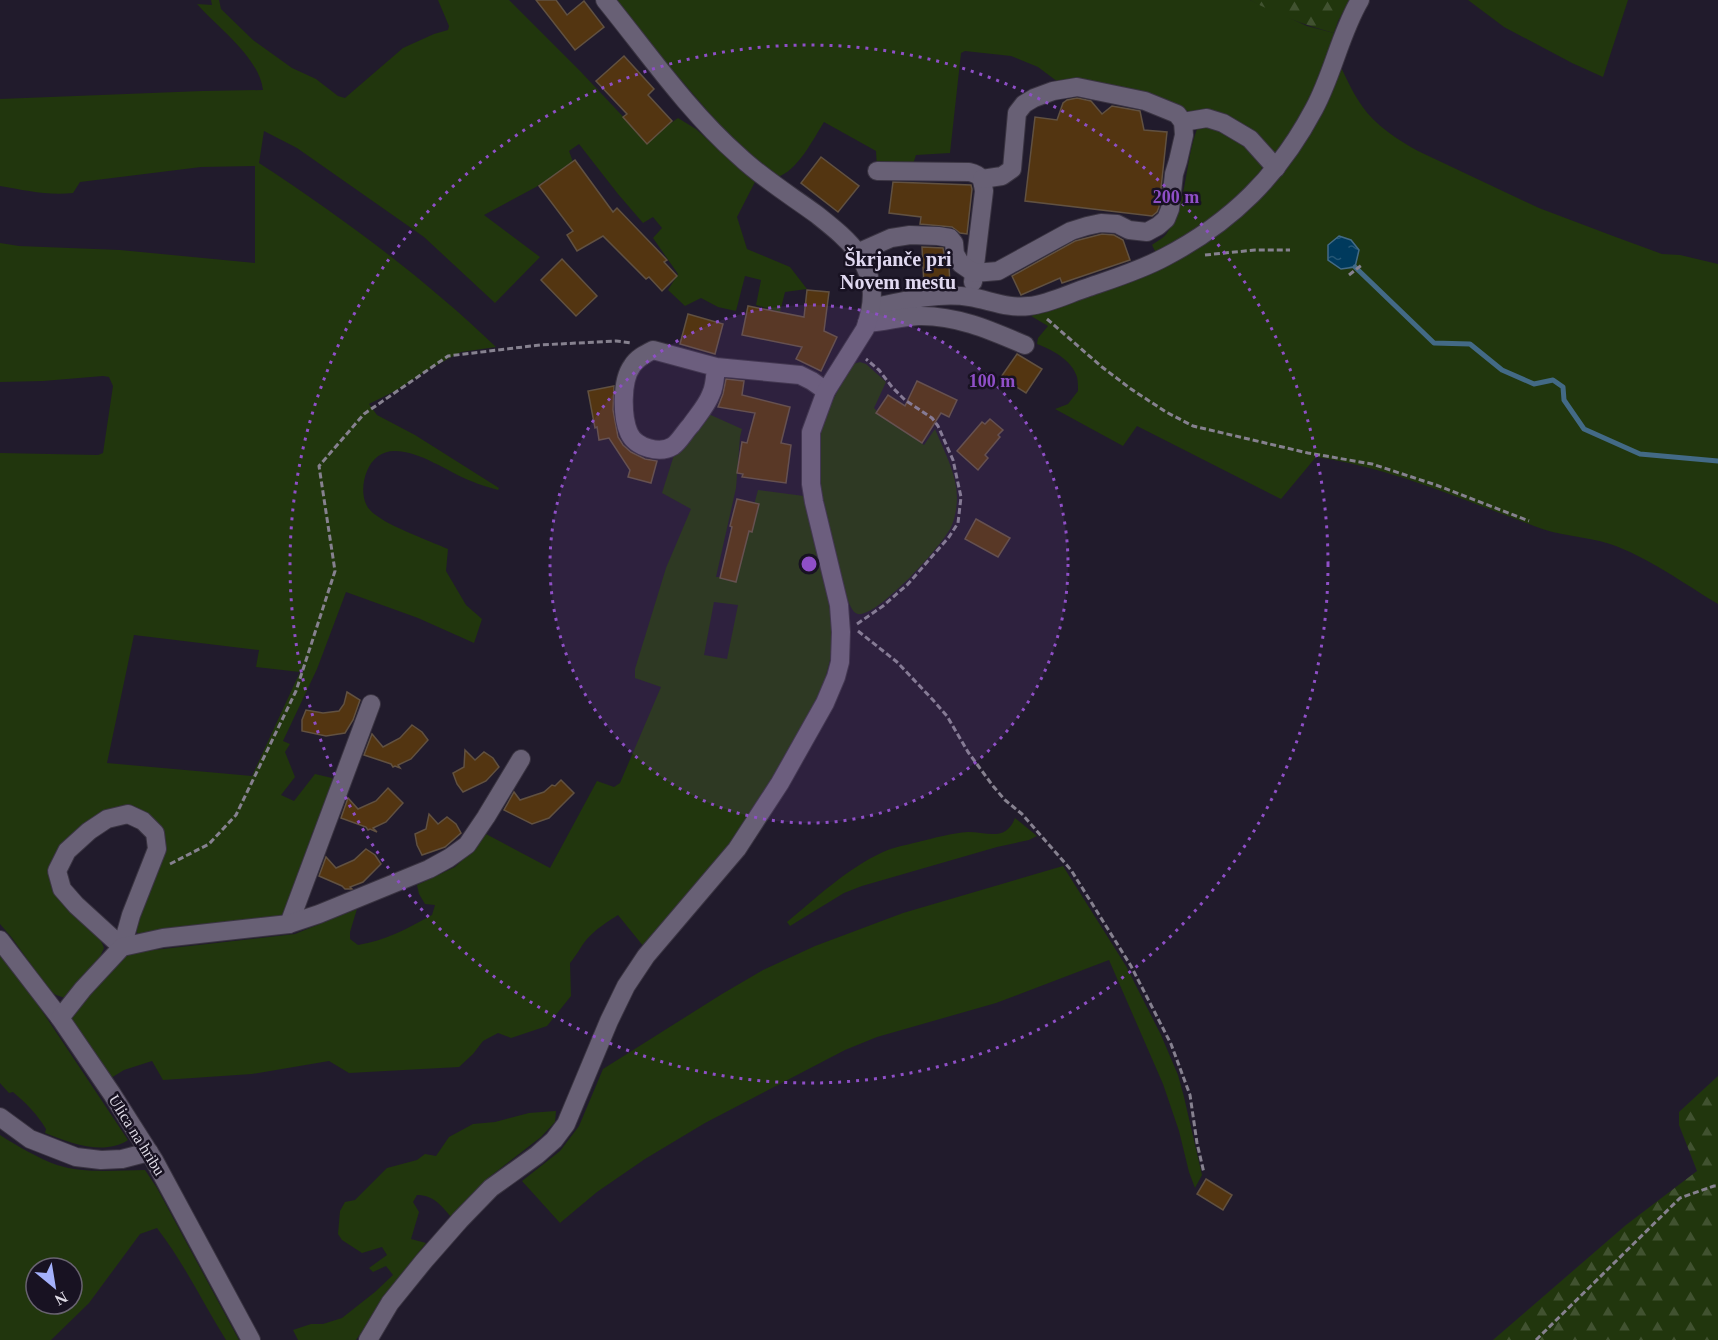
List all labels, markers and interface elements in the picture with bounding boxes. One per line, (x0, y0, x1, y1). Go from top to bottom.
text: 200 m (1153, 187, 1199, 207)
district label: Škrjanče pri Novem mestu (840, 247, 956, 293)
text: 100 m (969, 371, 1015, 391)
centre of rings (799, 554, 819, 574)
street label: Ulica na hribu (106, 1092, 168, 1178)
north arrow (24, 1256, 84, 1316)
text: N (52, 1288, 71, 1309)

